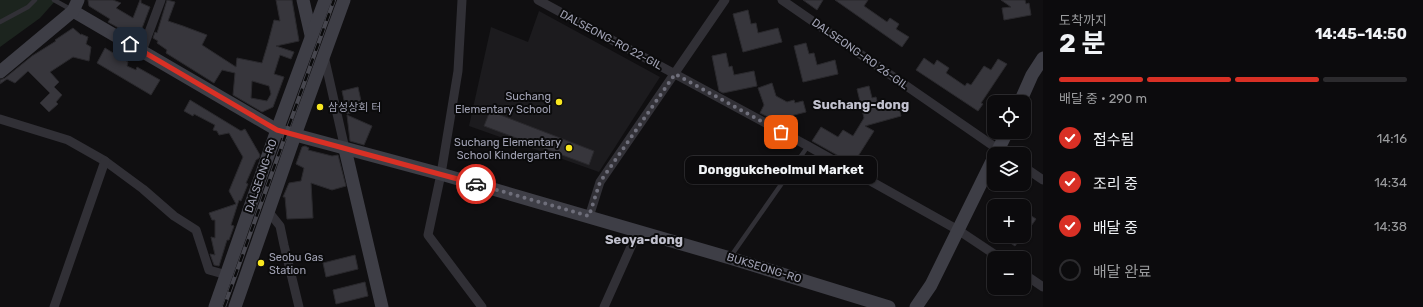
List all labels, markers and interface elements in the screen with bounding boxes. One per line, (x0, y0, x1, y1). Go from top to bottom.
street label: DALSEONG-RO 22-GIL (557, 7, 665, 73)
text: 도착까지 (1059, 13, 1107, 28)
street label: DALSEONG-RO 26-GIL (809, 16, 911, 92)
text: 14:45–14:50 (1315, 25, 1407, 43)
pin (113, 27, 147, 61)
text: 2 분 (1059, 28, 1105, 59)
icon: home (119, 33, 141, 55)
place label: Suchang Elementary School (455, 90, 551, 116)
text: 배달 중 · 290 m (1059, 91, 1147, 106)
map controls (987, 95, 1031, 295)
button: locate (987, 95, 1031, 139)
marker: Suchang Elementary School (554, 97, 564, 107)
district label: Suchang-dong (813, 97, 909, 112)
place label: 삼성상회 터 (328, 101, 381, 114)
marker: 삼성상회 터 (315, 102, 325, 112)
pin (764, 115, 798, 149)
icon: bag (770, 121, 792, 143)
icon: check (1059, 127, 1081, 149)
text: 접수됨 (1093, 131, 1134, 149)
text: 14:16 (1377, 131, 1407, 146)
place label: Suchang Elementary School Kindergarten (454, 136, 561, 162)
street label: DALSEONG-RO (242, 138, 280, 214)
marker: Suchang Elementary School Kindergarten (564, 143, 574, 153)
button: layers (987, 147, 1031, 191)
callout: Donggukcheolmul Market (685, 156, 877, 184)
text: Donggukcheolmul Market (698, 162, 864, 177)
courier (456, 164, 496, 204)
icon: check (1059, 171, 1081, 193)
icon: car (465, 173, 487, 195)
text: 조리 중 (1093, 175, 1138, 193)
text: 14:34 (1374, 175, 1407, 190)
button: + (987, 199, 1031, 243)
icon: check (1059, 215, 1081, 237)
text: 배달 중 (1093, 219, 1138, 237)
text: 14:38 (1374, 219, 1407, 234)
district label: Seoya-dong (605, 232, 683, 247)
street label: BUKSEONG-RO (725, 250, 803, 286)
place label: Seobu Gas Station (269, 251, 324, 277)
button: − (987, 251, 1031, 295)
marker: Seobu Gas Station (256, 258, 266, 268)
text: 배달 완료 (1093, 263, 1152, 281)

